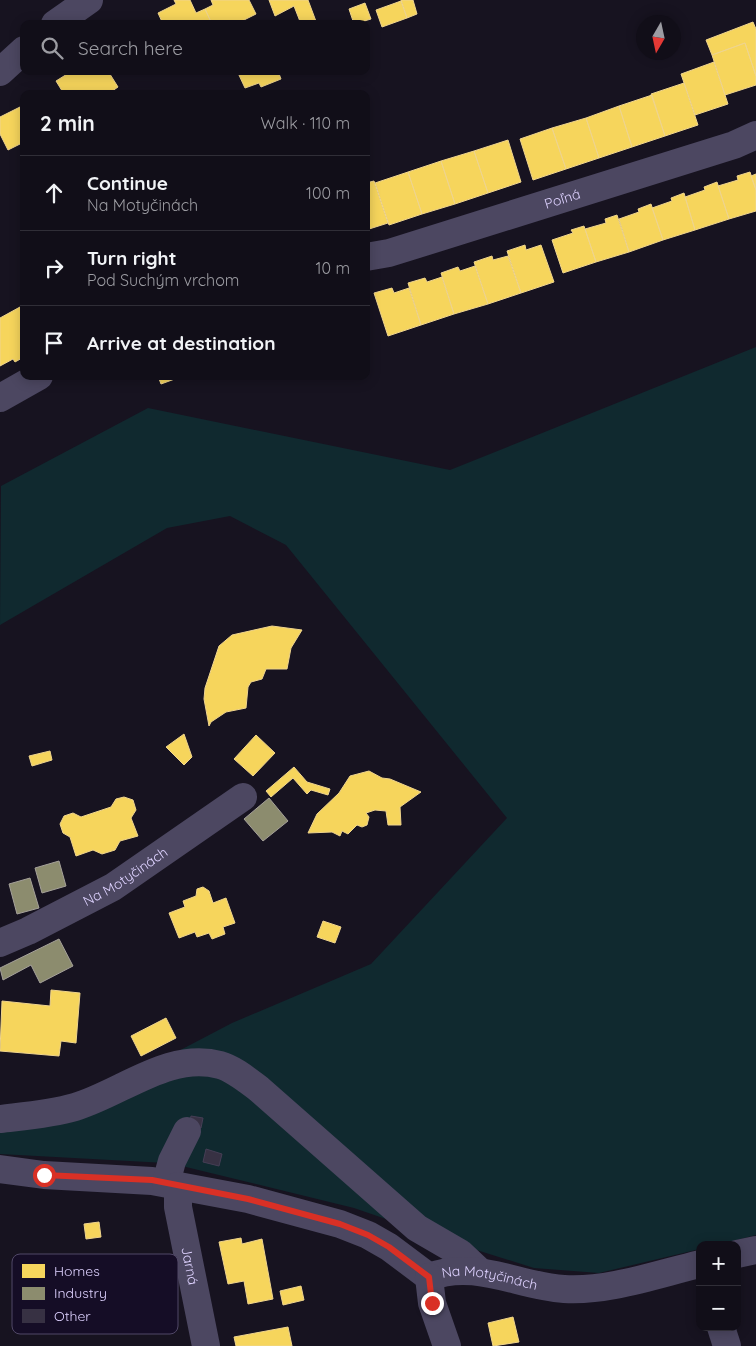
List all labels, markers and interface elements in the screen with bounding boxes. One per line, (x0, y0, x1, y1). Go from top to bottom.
north arrow (636, 15, 681, 60)
search box (20, 20, 370, 75)
icon: search (38, 34, 66, 62)
text: Search here (78, 36, 183, 60)
text: 2 min (40, 110, 95, 136)
text: Walk · 110 m (261, 113, 350, 133)
text: Continue (87, 171, 168, 195)
icon: ahead (40, 179, 68, 207)
text: 100 m (306, 183, 350, 203)
street label: Poľná (542, 185, 583, 213)
text: Na Motyčinách (87, 195, 198, 215)
text: Turn right (87, 246, 176, 270)
icon: right (40, 254, 68, 282)
text: 10 m (316, 258, 350, 278)
text: Pod Suchým vrchom (87, 270, 239, 290)
icon: arrive (40, 329, 68, 357)
text: Arrive at destination (87, 331, 276, 355)
street label: Na Motyčinách (80, 843, 171, 910)
route start (33, 1164, 56, 1187)
map controls (696, 1241, 741, 1331)
button: + (696, 1241, 741, 1286)
street label: Jarná (177, 1245, 202, 1286)
legend (12, 1254, 178, 1334)
text: Homes (54, 1262, 100, 1280)
street label: Na Motyčinách (440, 1262, 539, 1294)
text: Industry (54, 1284, 107, 1302)
button: − (696, 1286, 741, 1331)
route end (421, 1292, 444, 1315)
text: Other (54, 1307, 91, 1325)

